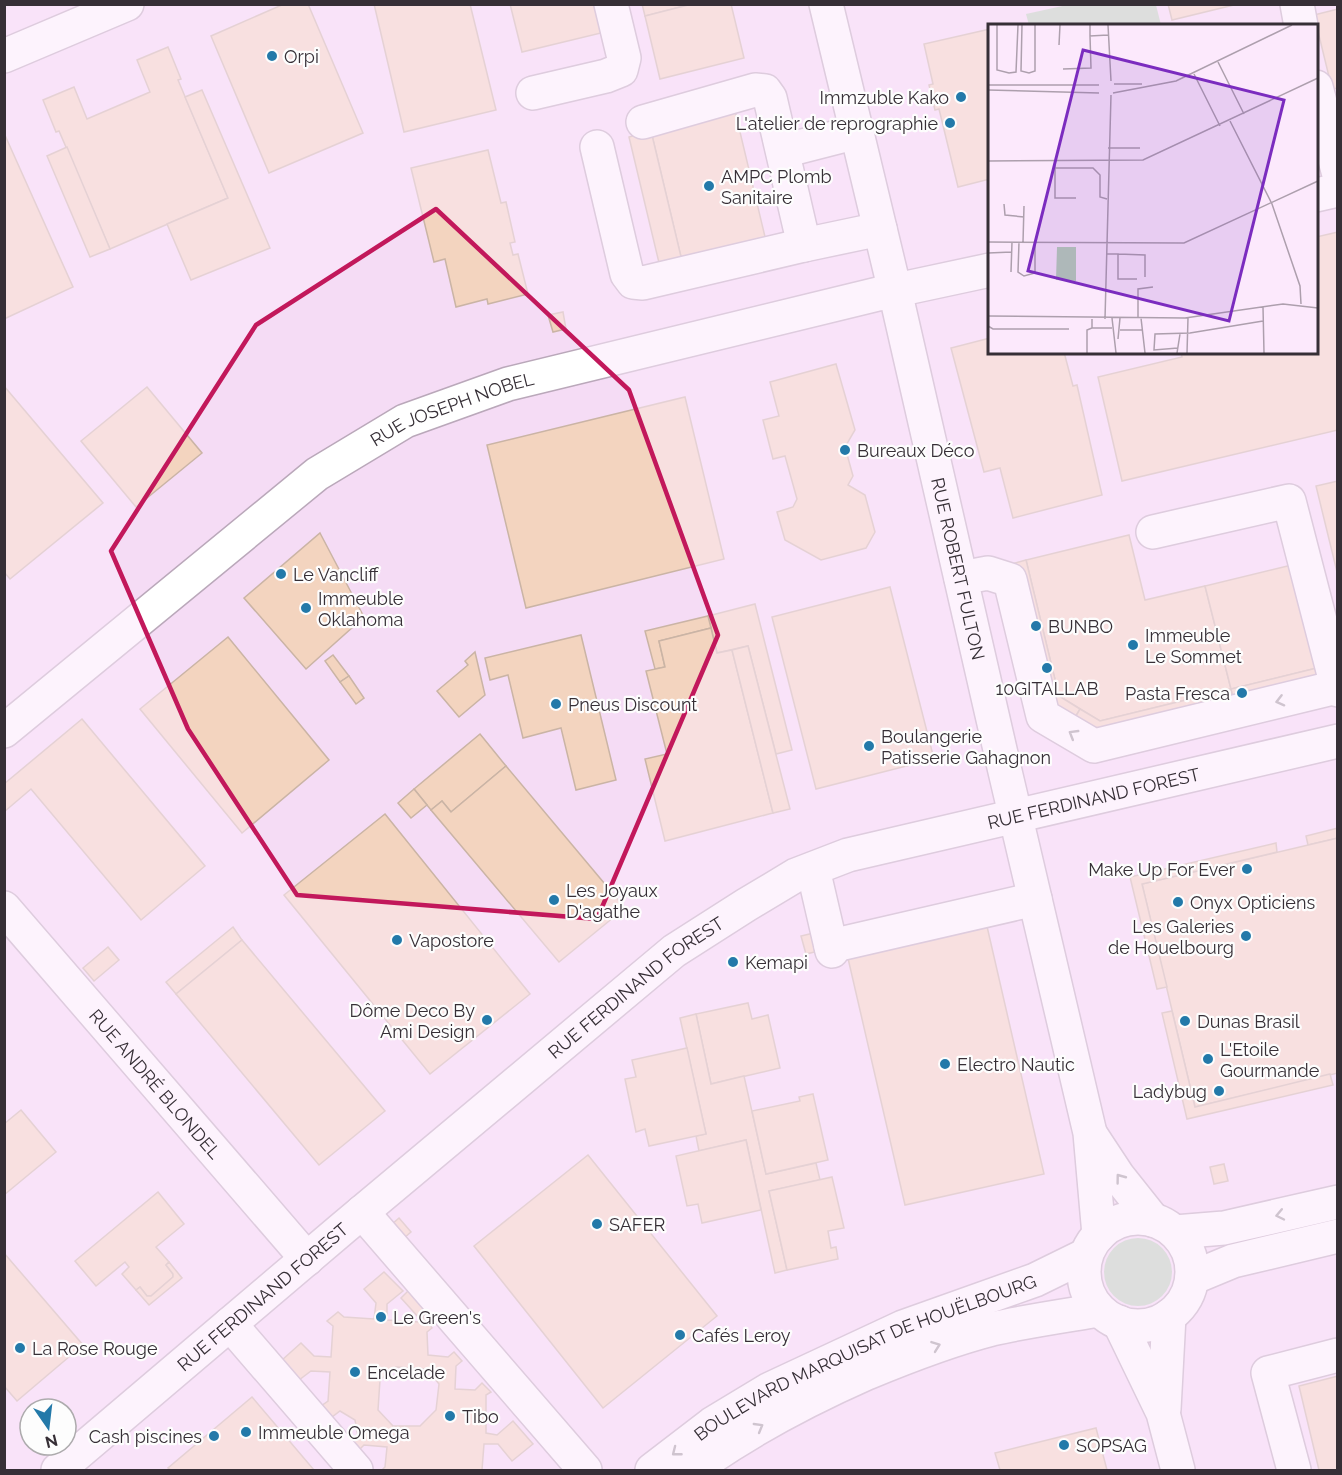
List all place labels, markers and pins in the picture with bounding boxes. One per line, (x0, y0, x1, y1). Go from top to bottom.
place label: Orpi (284, 46, 319, 67)
marker: Orpi (265, 49, 279, 63)
place label: Immzuble Kako (820, 87, 949, 108)
marker: Immzuble Kako (954, 90, 968, 104)
place label: L'atelier de reprographie (736, 113, 938, 134)
marker: L'atelier de reprographie (943, 116, 957, 130)
place label: AMPC Plomb Sanitaire (721, 166, 832, 208)
marker: AMPC Plomb Sanitaire (702, 179, 716, 193)
place label: Bureaux Déco (857, 440, 975, 461)
marker: Bureaux Déco (838, 443, 852, 457)
place label: Le Vancliff (293, 564, 379, 585)
marker: Le Vancliff (274, 567, 288, 581)
place label: Immeuble Oklahoma (318, 588, 404, 630)
marker: Immeuble Oklahoma (299, 601, 313, 615)
place label: BUNBO (1048, 616, 1113, 637)
marker: BUNBO (1029, 619, 1043, 633)
place label: Immeuble Le Sommet (1145, 625, 1242, 667)
marker: Immeuble Le Sommet (1126, 638, 1140, 652)
marker: 10GITALLAB (1040, 661, 1054, 675)
place label: 10GITALLAB (995, 678, 1099, 699)
place label: Pasta Fresca (1125, 683, 1230, 704)
marker: Pasta Fresca (1235, 686, 1249, 700)
place label: Pneus Discount (568, 694, 697, 715)
marker: Pneus Discount (549, 697, 563, 711)
place label: Boulangerie Patisserie Gahagnon (881, 726, 1051, 768)
marker: Boulangerie Patisserie Gahagnon (862, 739, 876, 753)
place label: Make Up For Ever (1088, 859, 1236, 880)
marker: Make Up For Ever (1240, 862, 1254, 876)
place label: Les Joyaux D'agathe (566, 880, 658, 922)
place label: Onyx Opticiens (1190, 892, 1315, 913)
marker: Les Joyaux D'agathe (547, 893, 561, 907)
marker: Onyx Opticiens (1171, 895, 1185, 909)
place label: Les Galeries de Houelbourg (1108, 916, 1234, 958)
marker: Les Galeries de Houelbourg (1239, 929, 1253, 943)
place label: Vapostore (409, 930, 494, 951)
marker: Vapostore (390, 933, 404, 947)
place label: Kemapi (745, 952, 808, 973)
marker: Kemapi (726, 955, 740, 969)
place label: Dôme Deco By Ami Design (350, 1000, 475, 1042)
place label: Dunas Brasil (1197, 1011, 1300, 1032)
marker: Dôme Deco By Ami Design (480, 1013, 494, 1027)
marker: Dunas Brasil (1178, 1014, 1192, 1028)
place label: L'Etoile Gourmande (1220, 1039, 1320, 1081)
marker: L'Etoile Gourmande (1201, 1052, 1215, 1066)
place label: Electro Nautic (957, 1054, 1075, 1075)
marker: Electro Nautic (938, 1057, 952, 1071)
place label: Ladybug (1133, 1081, 1207, 1102)
marker: Ladybug (1212, 1084, 1226, 1098)
place label: SAFER (609, 1214, 665, 1235)
marker: SAFER (590, 1217, 604, 1231)
place label: Le Green's (393, 1307, 481, 1328)
marker: Le Green's (374, 1310, 388, 1324)
place label: Cafés Leroy (692, 1325, 791, 1346)
marker: Cafés Leroy (673, 1328, 687, 1342)
place label: La Rose Rouge (32, 1338, 158, 1359)
marker: La Rose Rouge (13, 1341, 27, 1355)
place label: Encelade (367, 1362, 446, 1383)
marker: Encelade (348, 1365, 362, 1379)
place label: Tibo (462, 1406, 499, 1427)
marker: Tibo (443, 1409, 457, 1423)
place label: Immeuble Omega (258, 1422, 409, 1443)
marker: Immeuble Omega (239, 1425, 253, 1439)
place label: Cash piscines (89, 1426, 202, 1447)
marker: Cash piscines (207, 1429, 221, 1443)
place label: SOPSAG (1076, 1435, 1147, 1456)
marker: SOPSAG (1057, 1438, 1071, 1452)

